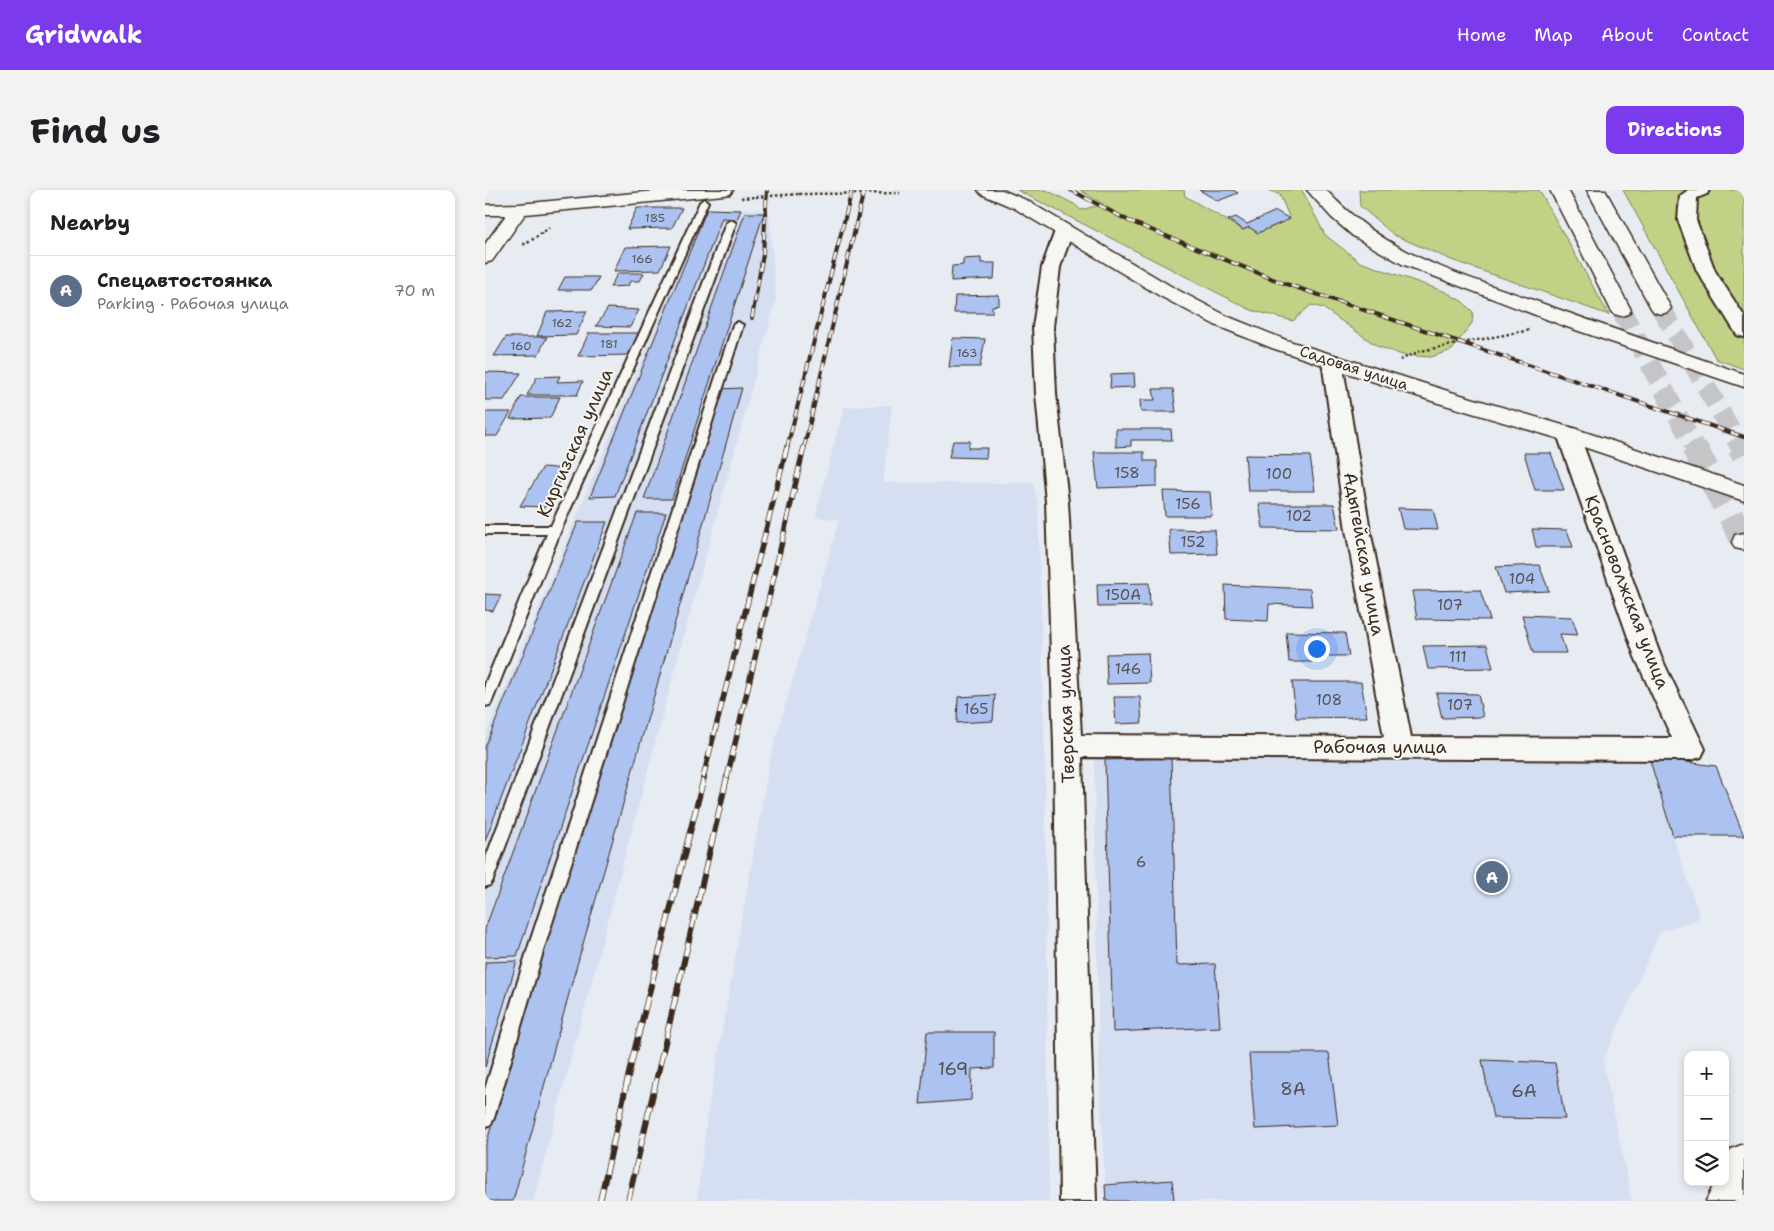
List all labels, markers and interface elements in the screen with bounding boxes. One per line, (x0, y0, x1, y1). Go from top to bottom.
text: Gridwalk (25, 19, 142, 51)
text: Home (1457, 23, 1506, 47)
text: Map (1534, 23, 1573, 47)
text: About (1601, 23, 1654, 47)
text: Contact (1682, 23, 1749, 47)
button: Directions (1606, 106, 1744, 154)
text: Find us (30, 107, 161, 154)
text: Nearby (50, 209, 130, 237)
house number: 185 (645, 210, 665, 226)
house number: 166 (631, 251, 653, 267)
text: Спецавтостоянка (97, 268, 272, 293)
text: A (60, 280, 72, 301)
text: 70 m (394, 280, 435, 301)
text: Parking · Рабочая улица (97, 293, 289, 314)
house number: 162 (552, 315, 572, 331)
house number: 181 (600, 336, 618, 352)
house number: 160 (510, 338, 532, 354)
street label: Садовая улица (1297, 341, 1411, 395)
house number: 163 (957, 345, 977, 361)
street label: Киргизская улица (531, 365, 619, 521)
house number: 158 (1114, 463, 1140, 483)
house number: 100 (1266, 464, 1292, 484)
street label: Адыгейская улица (1338, 470, 1390, 638)
street label: Красноволжская улица (1579, 492, 1675, 692)
house number: 156 (1175, 494, 1201, 514)
house number: 102 (1286, 506, 1312, 526)
house number: 152 (1181, 532, 1205, 552)
house number: 104 (1509, 569, 1535, 589)
house number: 150А (1105, 585, 1141, 605)
house number: 107 (1437, 595, 1463, 615)
your location (1304, 636, 1330, 662)
street label: Тверская улица (1052, 644, 1080, 784)
house number: 111 (1449, 647, 1467, 667)
house number: 146 (1115, 659, 1141, 679)
house number: 108 (1316, 690, 1342, 710)
house number: 107 (1447, 695, 1473, 715)
house number: 165 (964, 699, 988, 719)
street label: Рабочая улица (1313, 735, 1447, 759)
house number: 6 (1136, 852, 1146, 872)
pin: A (1476, 858, 1508, 896)
map controls (1684, 1051, 1729, 1186)
button: + (1684, 1051, 1729, 1096)
house number: 169 (938, 1057, 968, 1081)
house number: 8А (1280, 1077, 1306, 1101)
house number: 6А (1511, 1079, 1537, 1103)
button: − (1684, 1096, 1729, 1141)
button: layers (1684, 1141, 1729, 1186)

